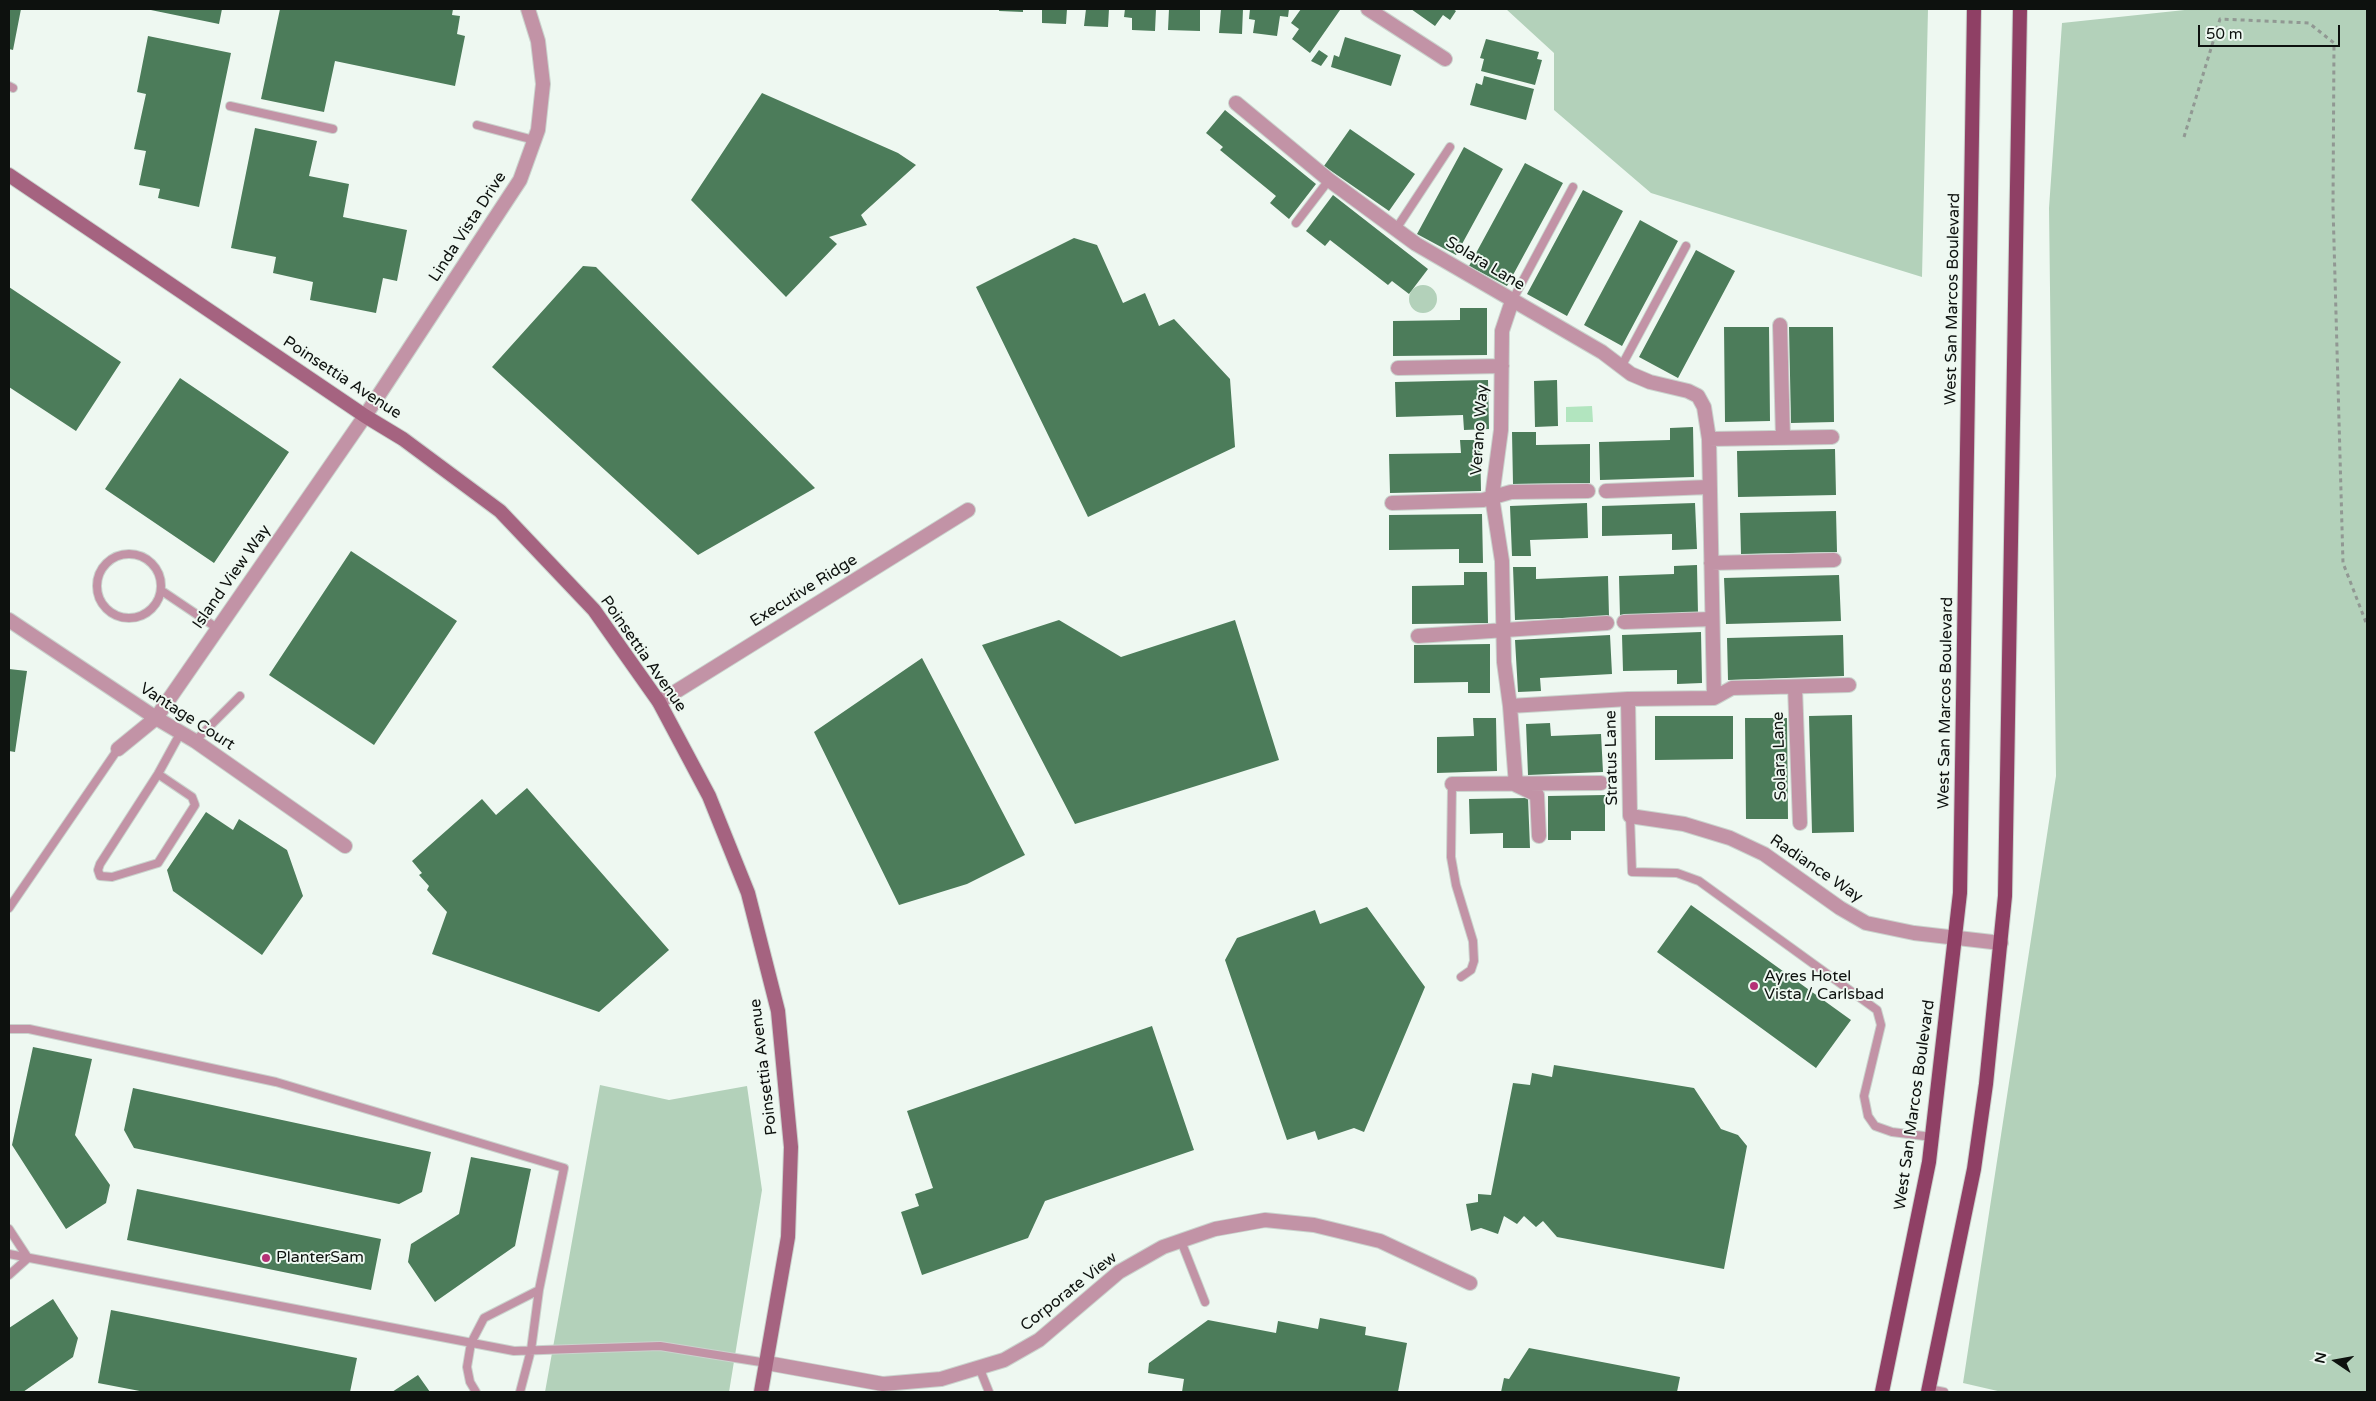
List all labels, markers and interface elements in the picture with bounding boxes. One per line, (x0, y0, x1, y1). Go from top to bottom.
scale bar (2201, 15, 2344, 47)
text: 50 m (2206, 25, 2243, 43)
street label: Linda Vista Drive (425, 168, 511, 286)
street label: West San Marcos Boulevard (1942, 193, 1964, 405)
street label: Solara Lane (1442, 233, 1528, 295)
street label: Poinsettia Avenue (279, 333, 405, 423)
street label: Verano Way (1467, 384, 1493, 476)
street label: Island View Way (189, 521, 275, 633)
street label: Executive Ridge (747, 550, 861, 632)
street label: Poinsettia Avenue (596, 592, 690, 716)
street label: West San Marcos Boulevard (1935, 597, 1957, 809)
street label: Vantage Court (136, 679, 238, 755)
street label: Stratus Lane (1602, 710, 1622, 806)
street label: Solara Lane (1769, 711, 1791, 801)
street label: Radiance Way (1766, 831, 1866, 907)
place label: Ayres Hotel Vista / Carlsbad (1764, 967, 1884, 1005)
marker: Ayres Hotel Vista / Carlsbad (1748, 980, 1760, 992)
street label: Poinsettia Avenue (746, 998, 782, 1136)
street label: West San Marcos Boulevard (1891, 999, 1939, 1211)
place label: PlanterSam (276, 1248, 364, 1268)
street label: Corporate View (1017, 1248, 1121, 1336)
marker: PlanterSam (260, 1252, 272, 1264)
north arrow (2311, 1336, 2361, 1386)
text: N (2311, 1351, 2330, 1365)

